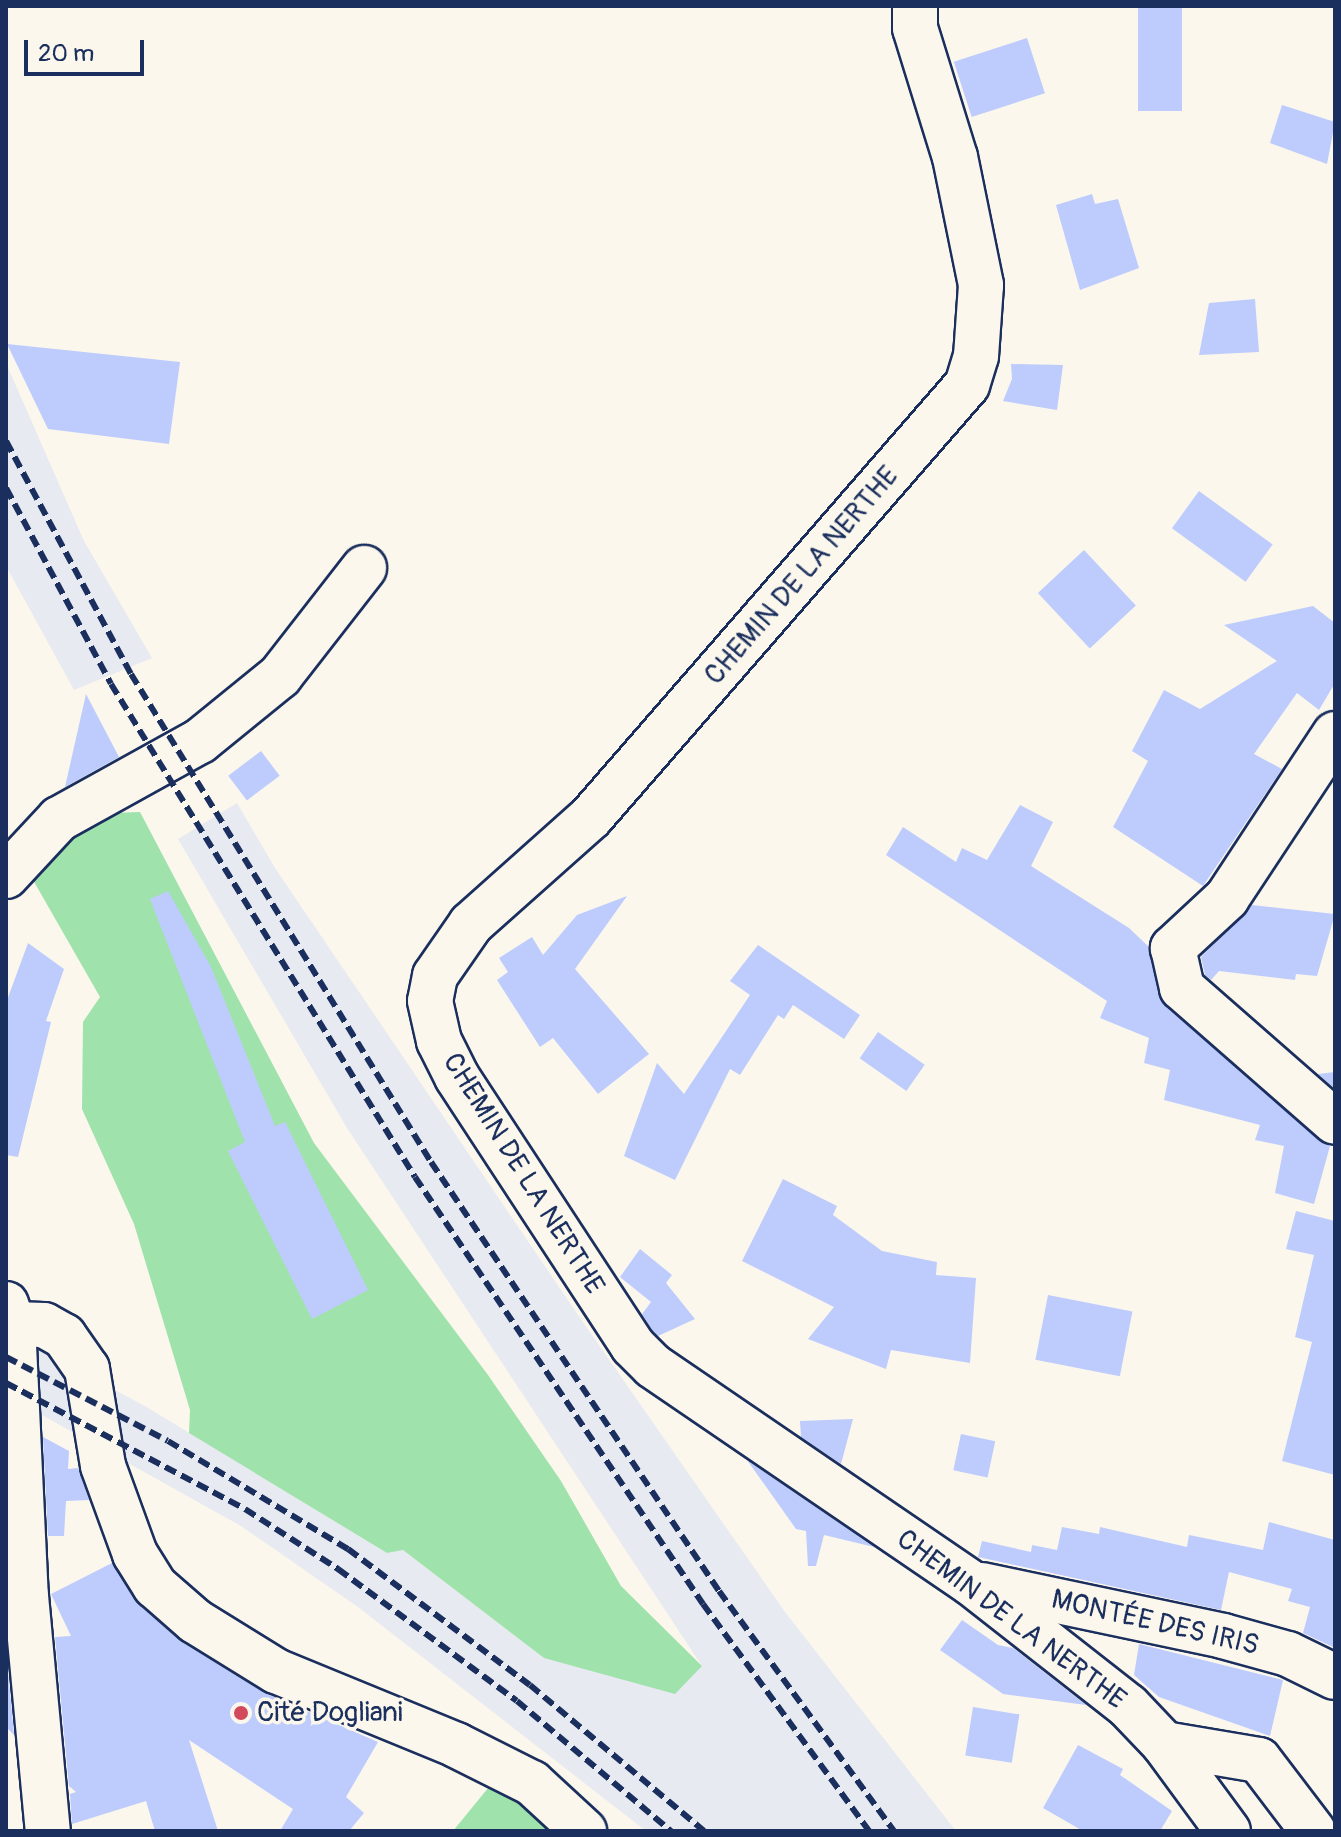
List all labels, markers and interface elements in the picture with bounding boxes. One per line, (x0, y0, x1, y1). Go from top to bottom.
scale bar (28, 24, 148, 74)
text: 20 m (38, 39, 94, 68)
street label: CHEMIN DE LA NERTHE (698, 460, 906, 692)
street label: CHEMIN DE LA NERTHE (435, 1047, 611, 1301)
street label: CHEMIN DE LA NERTHE (890, 1523, 1132, 1717)
street label: MONTÉE DES IRIS (1048, 1583, 1262, 1663)
place label: Cité Dogliani (257, 1696, 403, 1730)
marker: Cité Dogliani (232, 1704, 250, 1722)

